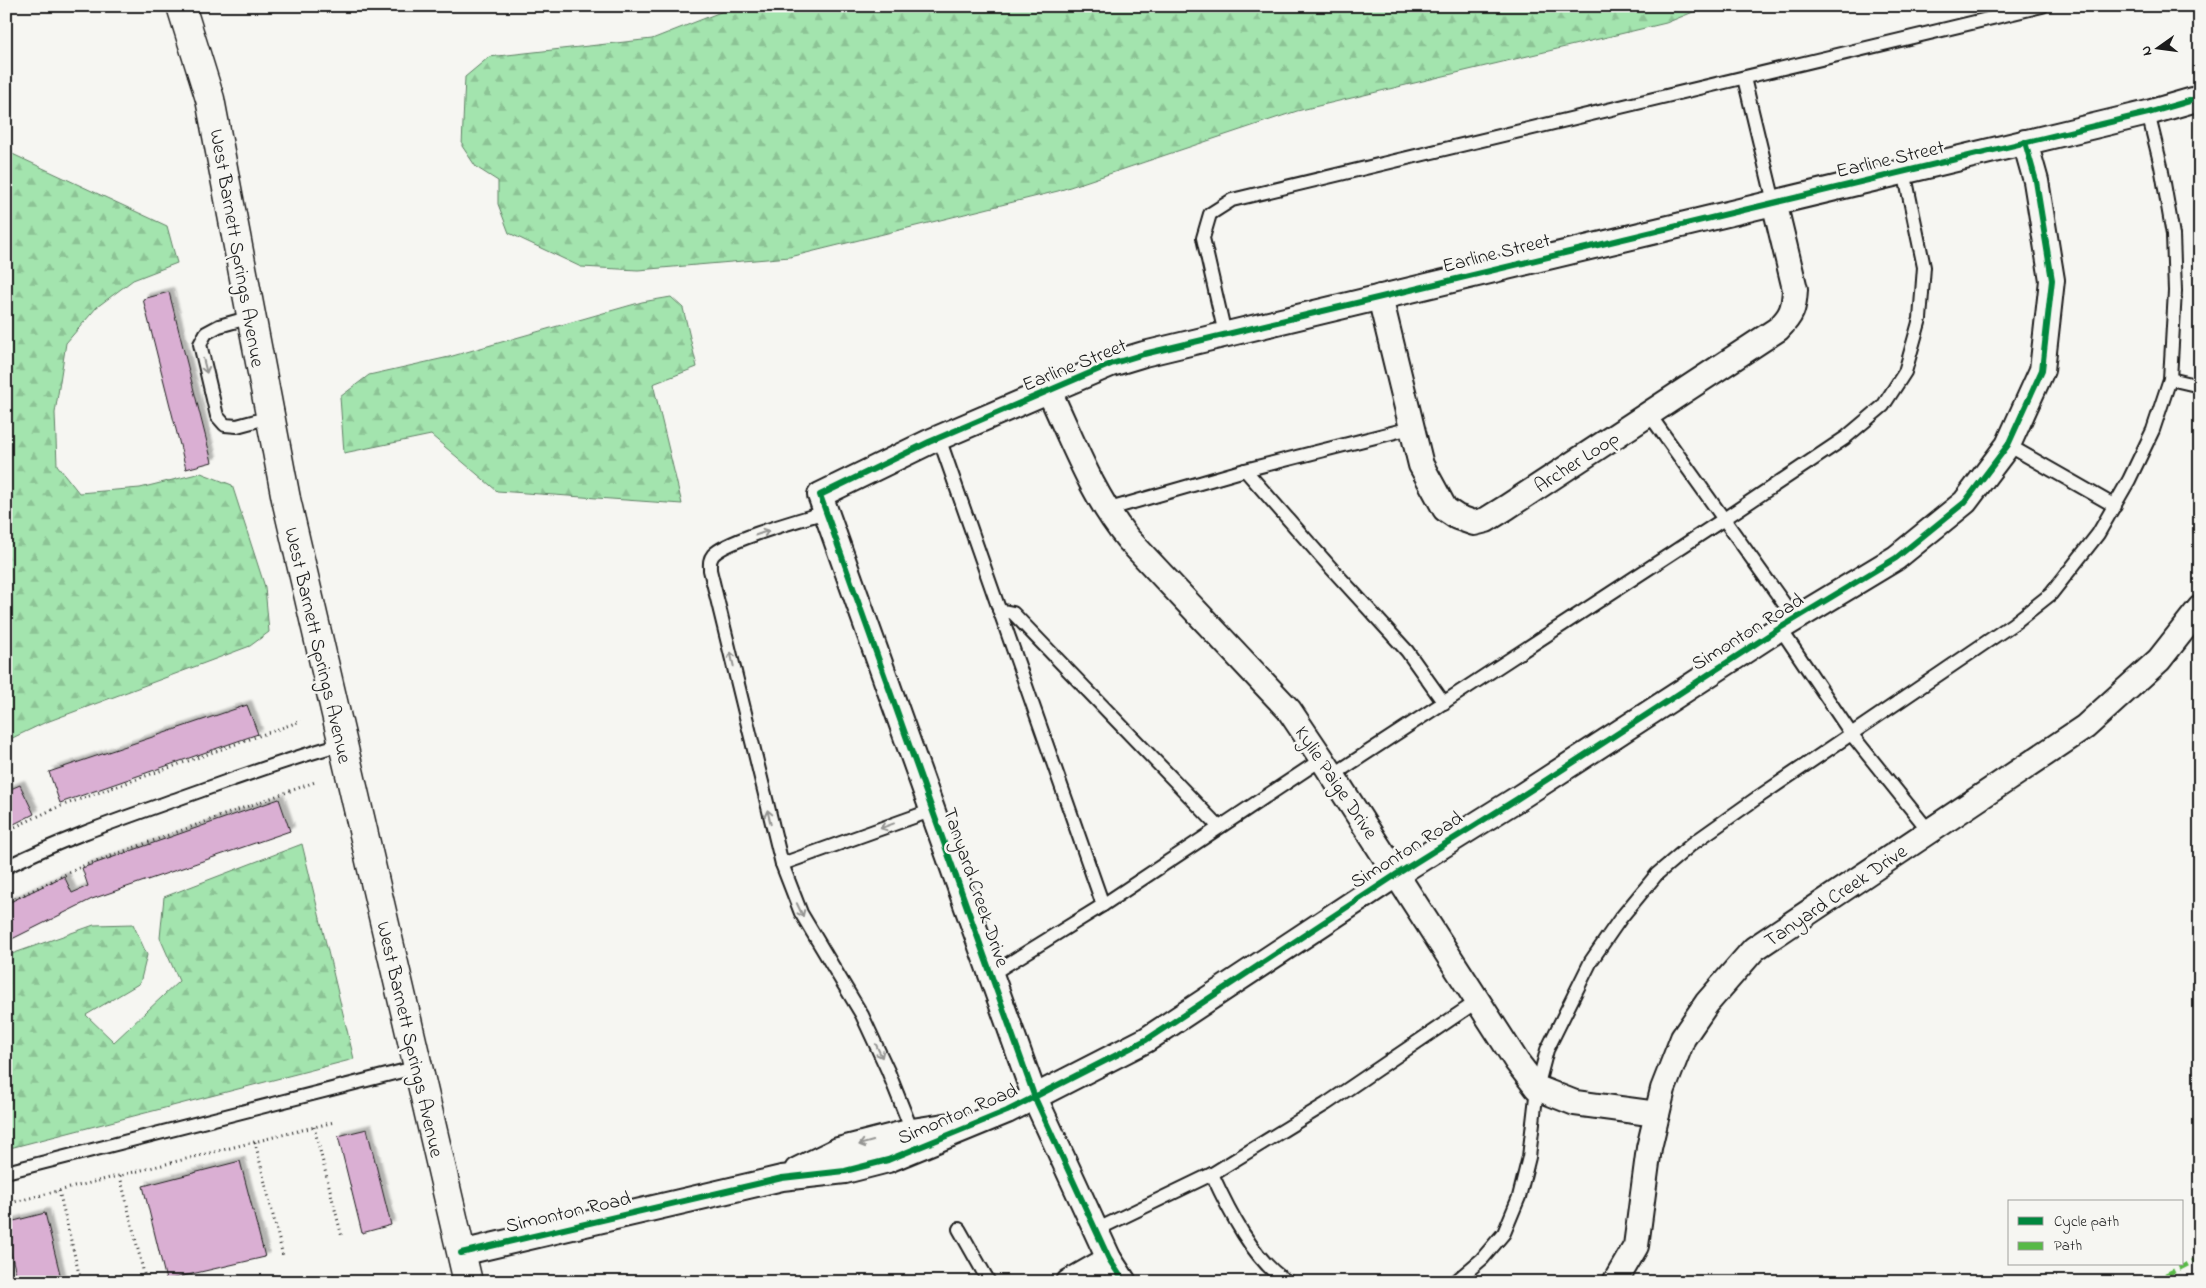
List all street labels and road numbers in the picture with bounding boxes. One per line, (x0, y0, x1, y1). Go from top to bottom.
street label: West Barnett Springs Avenue (199, 127, 271, 370)
street label: Earline Street (1834, 134, 1948, 187)
street label: Earline Street (1440, 227, 1554, 282)
street label: Earline Street (1018, 332, 1132, 400)
street label: Archer Loop (1529, 425, 1626, 501)
street label: West Barnett Springs Avenue (274, 525, 358, 767)
street label: Simonton Road (1686, 587, 1810, 679)
street label: Kylie Paige Drive (1285, 721, 1384, 846)
street label: Tanyard Creek Drive (934, 804, 1016, 972)
street label: Simonton Road (1345, 805, 1469, 897)
street label: Tanyard Creek Drive (1759, 838, 1914, 956)
street label: West Barnett Springs Avenue (366, 919, 450, 1161)
street label: Simonton Road (894, 1077, 1022, 1154)
street label: Simonton Road (503, 1185, 634, 1242)

